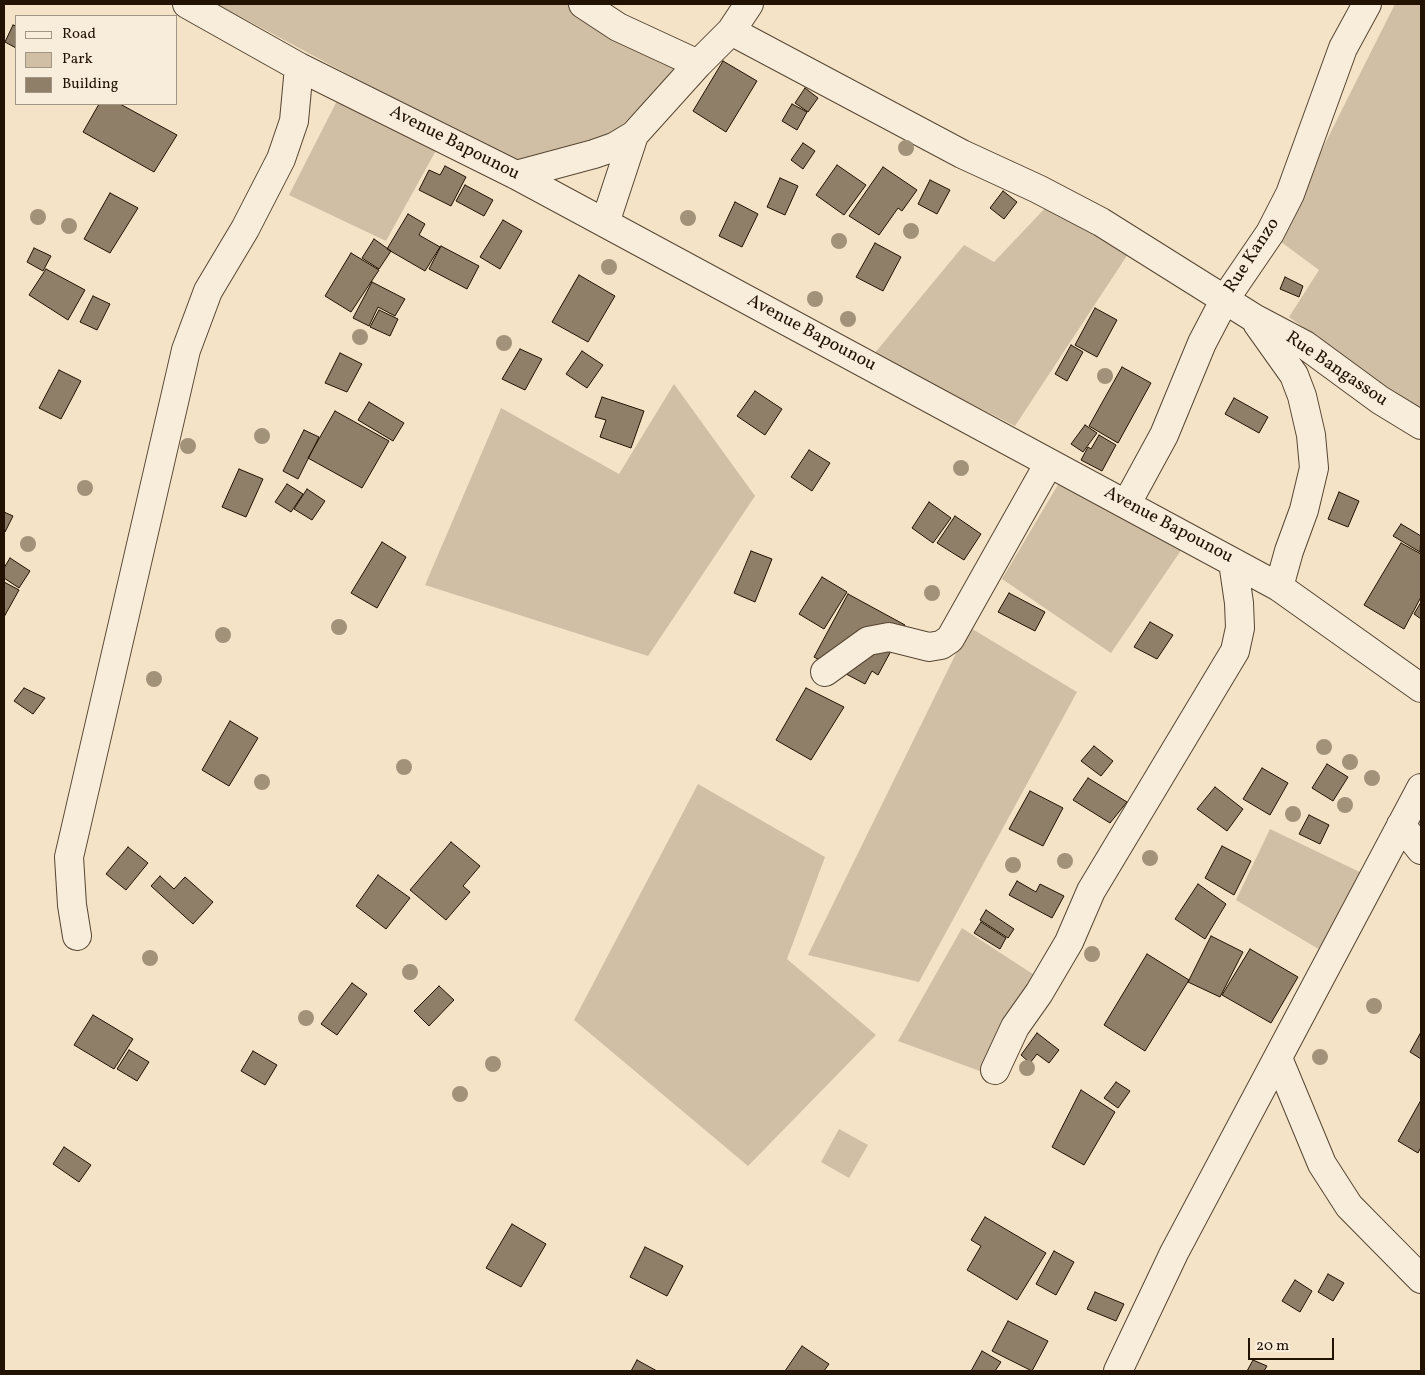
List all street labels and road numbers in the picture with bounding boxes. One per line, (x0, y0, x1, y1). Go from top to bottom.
street label: Avenue Bapounou (385, 102, 523, 186)
street label: Rue Kanzo (1221, 214, 1285, 298)
street label: Avenue Bapounou (743, 291, 879, 377)
street label: Rue Bangassou (1281, 328, 1391, 412)
street label: Avenue Bapounou (1100, 483, 1236, 569)

